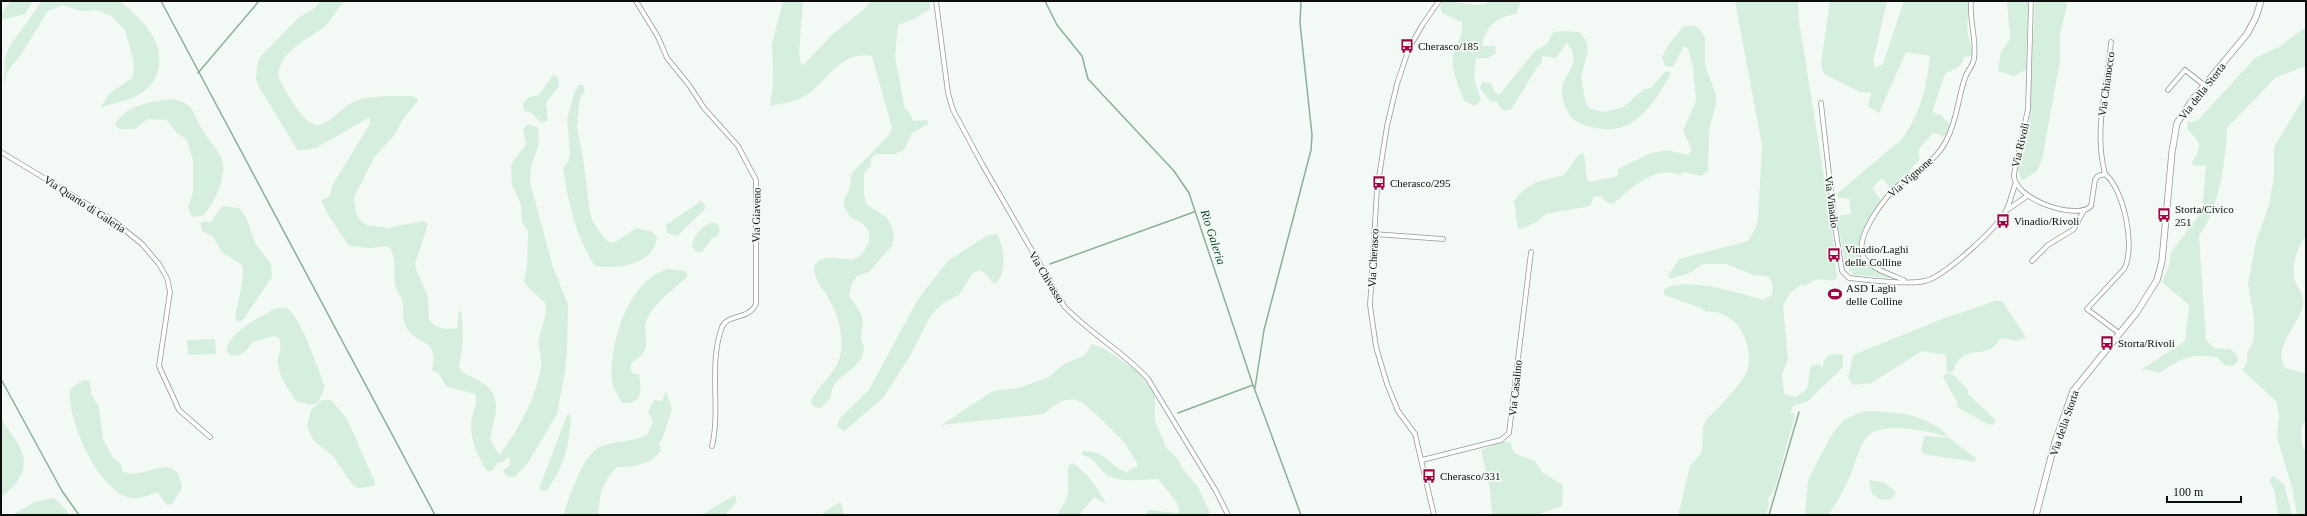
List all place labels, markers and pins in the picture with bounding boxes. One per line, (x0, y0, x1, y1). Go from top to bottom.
bus stop icon: Cherasco/185 (1399, 38, 1415, 54)
place label: Cherasco/185 (1418, 40, 1479, 52)
bus stop icon: Cherasco/295 (1371, 175, 1387, 191)
place label: Cherasco/295 (1390, 177, 1451, 189)
place label: Storta/Civico 251 (2175, 203, 2234, 228)
bus stop icon: Storta/Civico 251 (2156, 207, 2172, 223)
bus stop icon: Vinadio/Rivoli (1995, 213, 2011, 229)
place label: Vinadio/Rivoli (2014, 215, 2079, 227)
place label: Vinadio/Laghi delle Colline (1845, 243, 1909, 268)
bus stop icon: Vinadio/Laghi delle Colline (1826, 247, 1842, 263)
place label: ASD Laghi delle Colline (1846, 282, 1903, 307)
sports icon: ASD Laghi delle Colline (1827, 286, 1843, 302)
bus stop icon: Storta/Rivoli (2099, 335, 2115, 351)
place label: Storta/Rivoli (2118, 337, 2175, 349)
bus stop icon: Cherasco/331 (1421, 468, 1437, 484)
place label: Cherasco/331 (1440, 470, 1500, 482)

